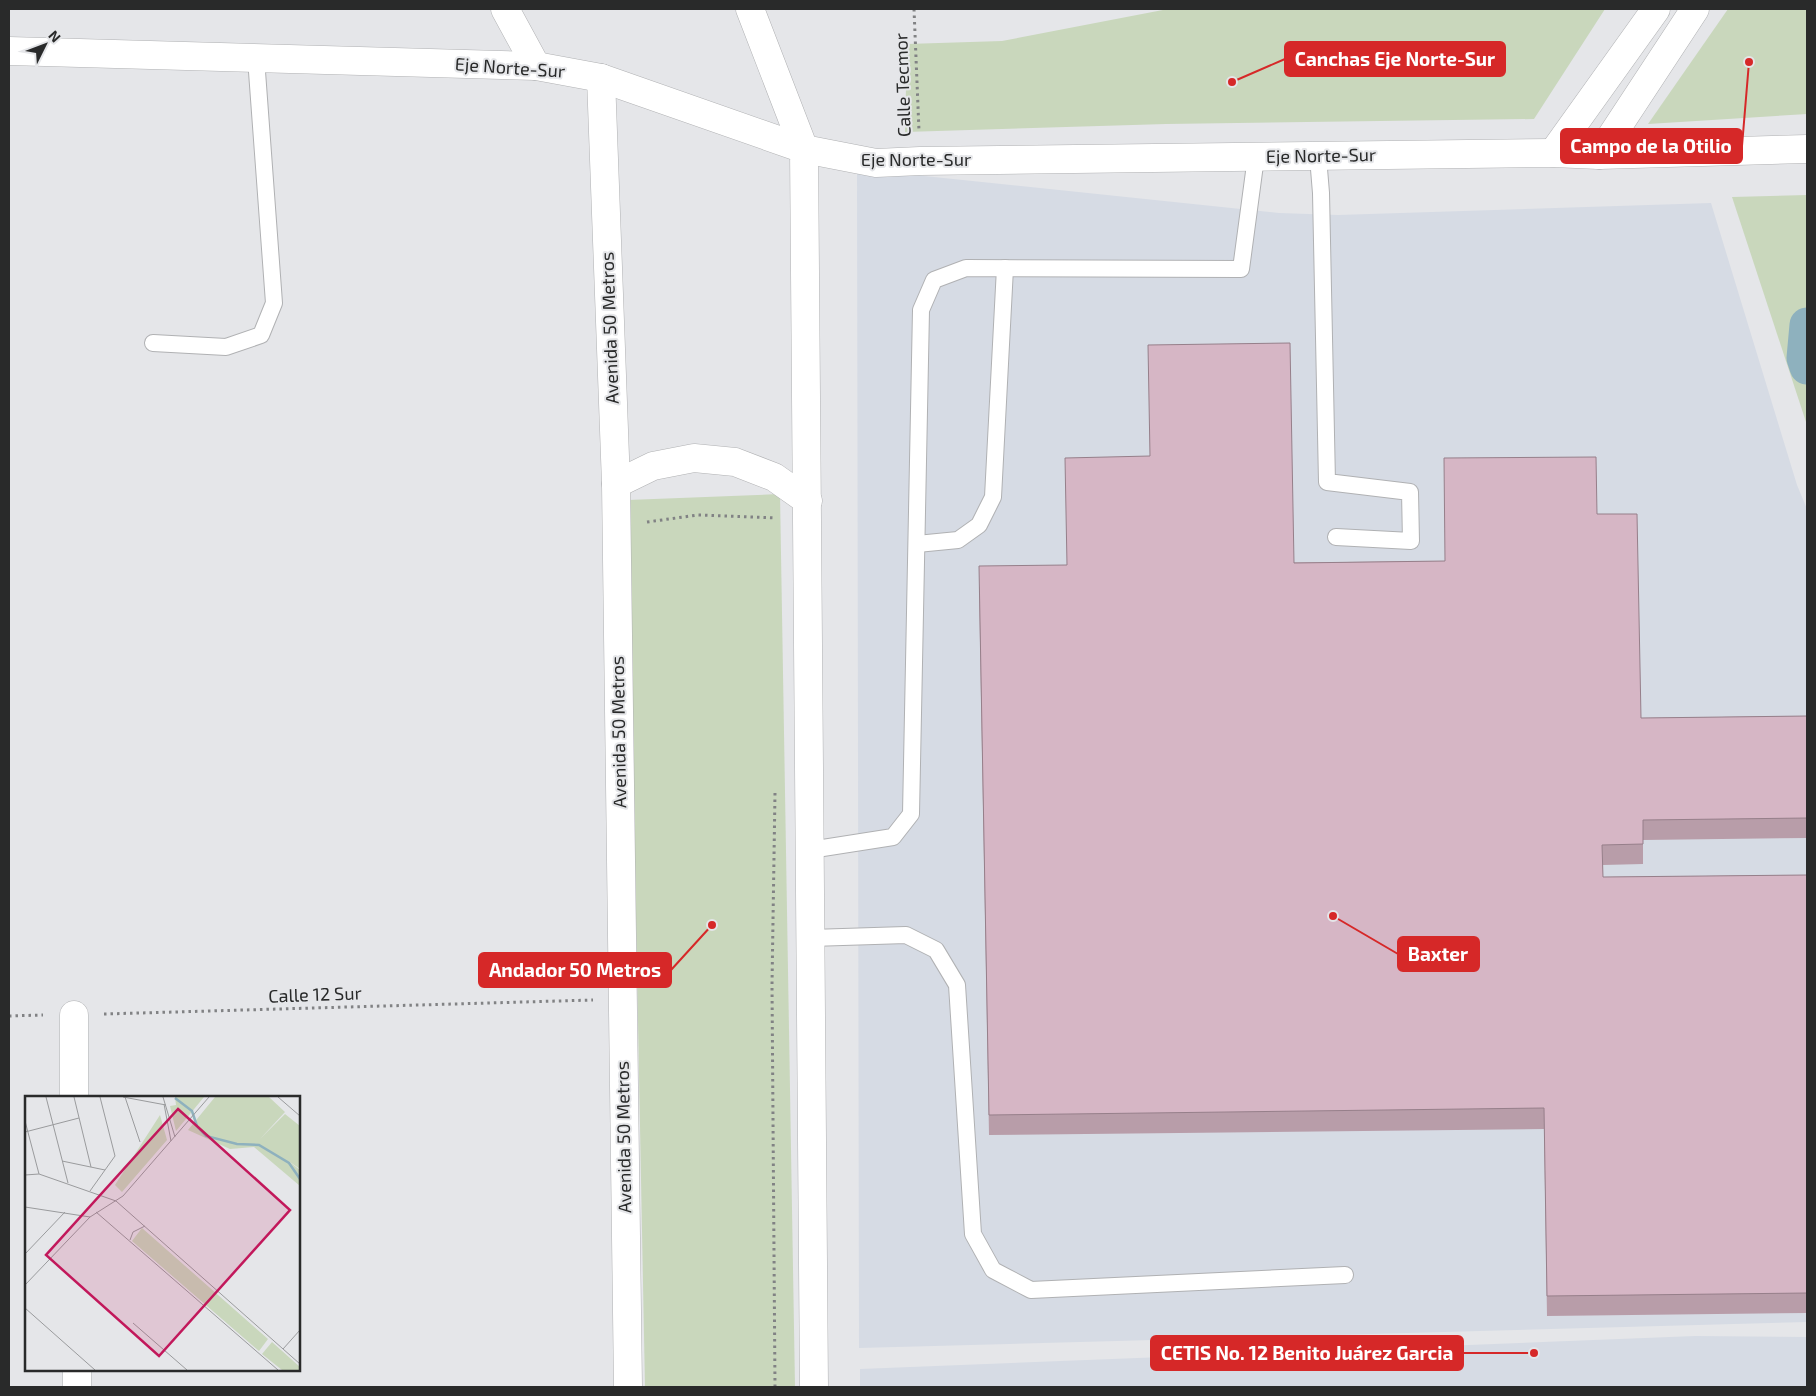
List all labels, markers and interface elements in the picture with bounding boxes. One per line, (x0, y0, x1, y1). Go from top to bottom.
north arrow (20, 20, 70, 70)
text: N (45, 27, 65, 45)
street label: Calle Tecmor (889, 33, 915, 138)
callout: Canchas Eje Norte-Sur (1285, 42, 1505, 76)
text: Canchas Eje Norte-Sur (1295, 47, 1495, 70)
street label: Eje Norte-Sur (454, 52, 566, 82)
callout: Campo de la Otilio (1561, 129, 1742, 163)
text: Campo de la Otilio (1570, 134, 1732, 157)
street label: Eje Norte-Sur (1266, 143, 1376, 167)
street label: Eje Norte-Sur (861, 148, 971, 170)
street label: Avenida 50 Metros (595, 252, 623, 404)
street label: Avenida 50 Metros (606, 656, 630, 808)
callout: Baxter (1398, 937, 1479, 971)
text: Baxter (1408, 942, 1468, 965)
callout: Andador 50 Metros (479, 953, 671, 987)
text: Andador 50 Metros (489, 958, 661, 981)
street label: Calle 12 Sur (268, 981, 362, 1007)
street label: Avenida 50 Metros (611, 1061, 635, 1213)
inset map (25, 1096, 300, 1371)
callout: CETIS No. 12 Benito Juárez Garcia (1151, 1336, 1463, 1370)
text: CETIS No. 12 Benito Juárez Garcia (1161, 1341, 1453, 1364)

